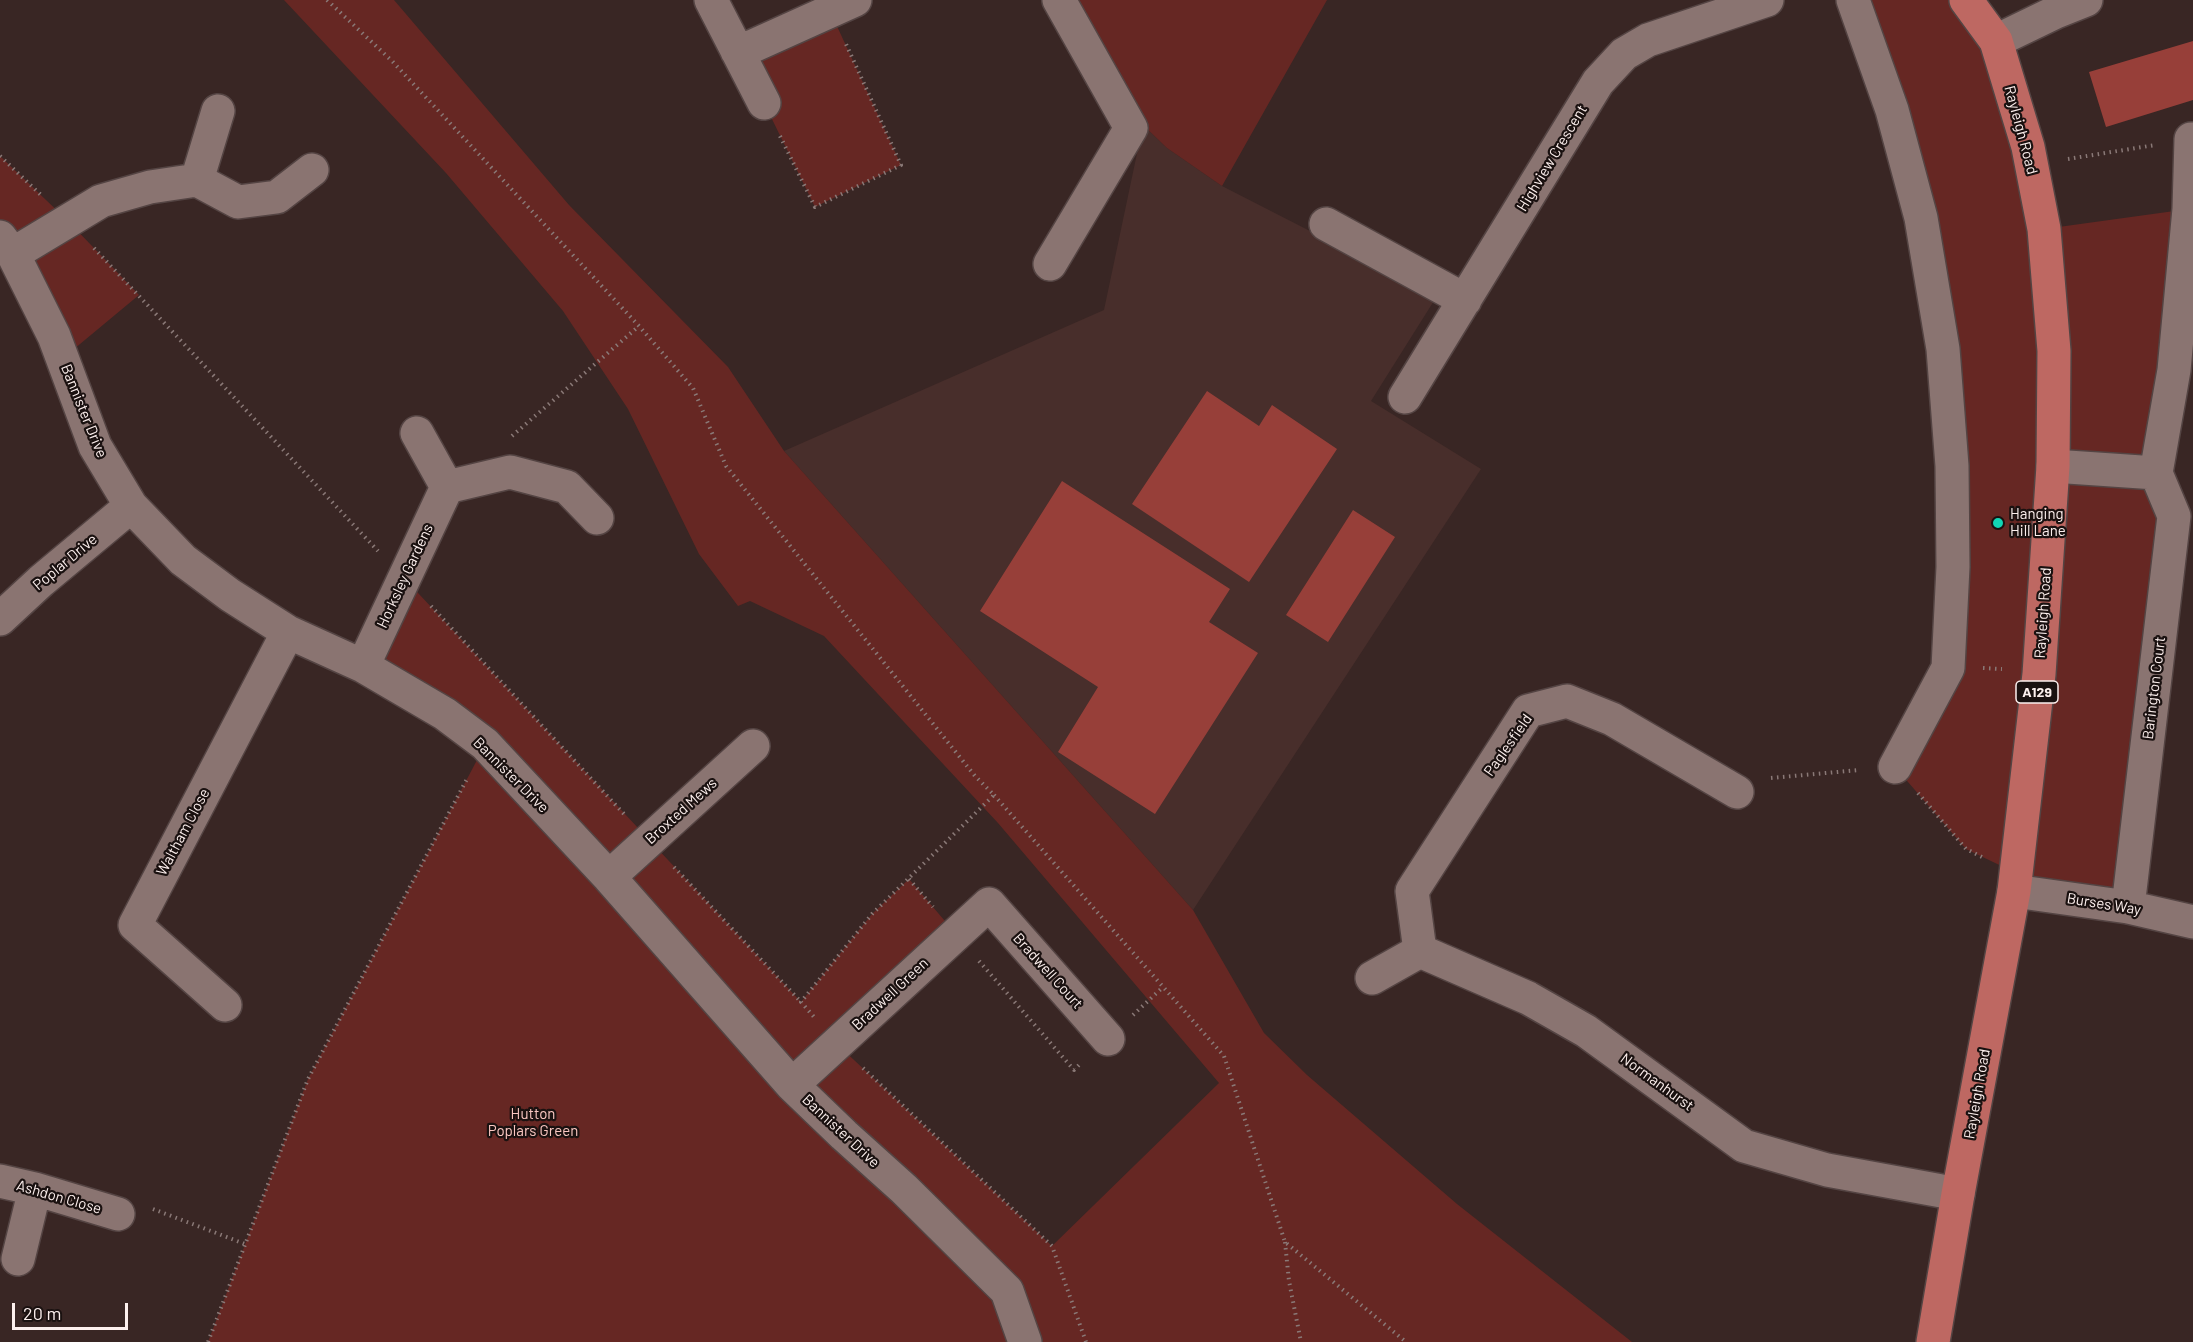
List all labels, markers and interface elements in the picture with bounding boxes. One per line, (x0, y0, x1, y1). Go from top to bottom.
street label: Rayleigh Road (2001, 84, 2041, 176)
street label: Highview Crescent (1513, 101, 1591, 215)
street label: Bannister Drive (57, 362, 111, 460)
place label: Hanging Hill Lane (2010, 505, 2066, 540)
marker: Hanging Hill Lane (1991, 516, 2005, 530)
street label: Horksley Gardens (373, 521, 437, 631)
street label: Poplar Drive (29, 530, 101, 594)
street label: Rayleigh Road (2031, 567, 2055, 659)
street label: Barington Court (2139, 636, 2169, 740)
road number: A129 (2016, 681, 2058, 703)
street label: Paglesfield (1480, 710, 1536, 780)
street label: Bannister Drive (470, 734, 552, 816)
street label: Broxted Mews (641, 774, 721, 848)
street label: Waltham Close (152, 785, 214, 879)
street label: Burses Way (2066, 889, 2142, 919)
street label: Bradwell Court (1009, 929, 1087, 1013)
street label: Bradwell Green (848, 954, 932, 1034)
street label: Rayleigh Road (1960, 1048, 1994, 1140)
street label: Normanhurst (1617, 1049, 1697, 1115)
street label: Bannister Drive (799, 1091, 883, 1171)
park label: Hutton Poplars Green (488, 1105, 578, 1140)
street label: Ashdon Close (14, 1176, 104, 1218)
scale bar (15, 1291, 130, 1329)
text: 20 m (23, 1302, 61, 1324)

